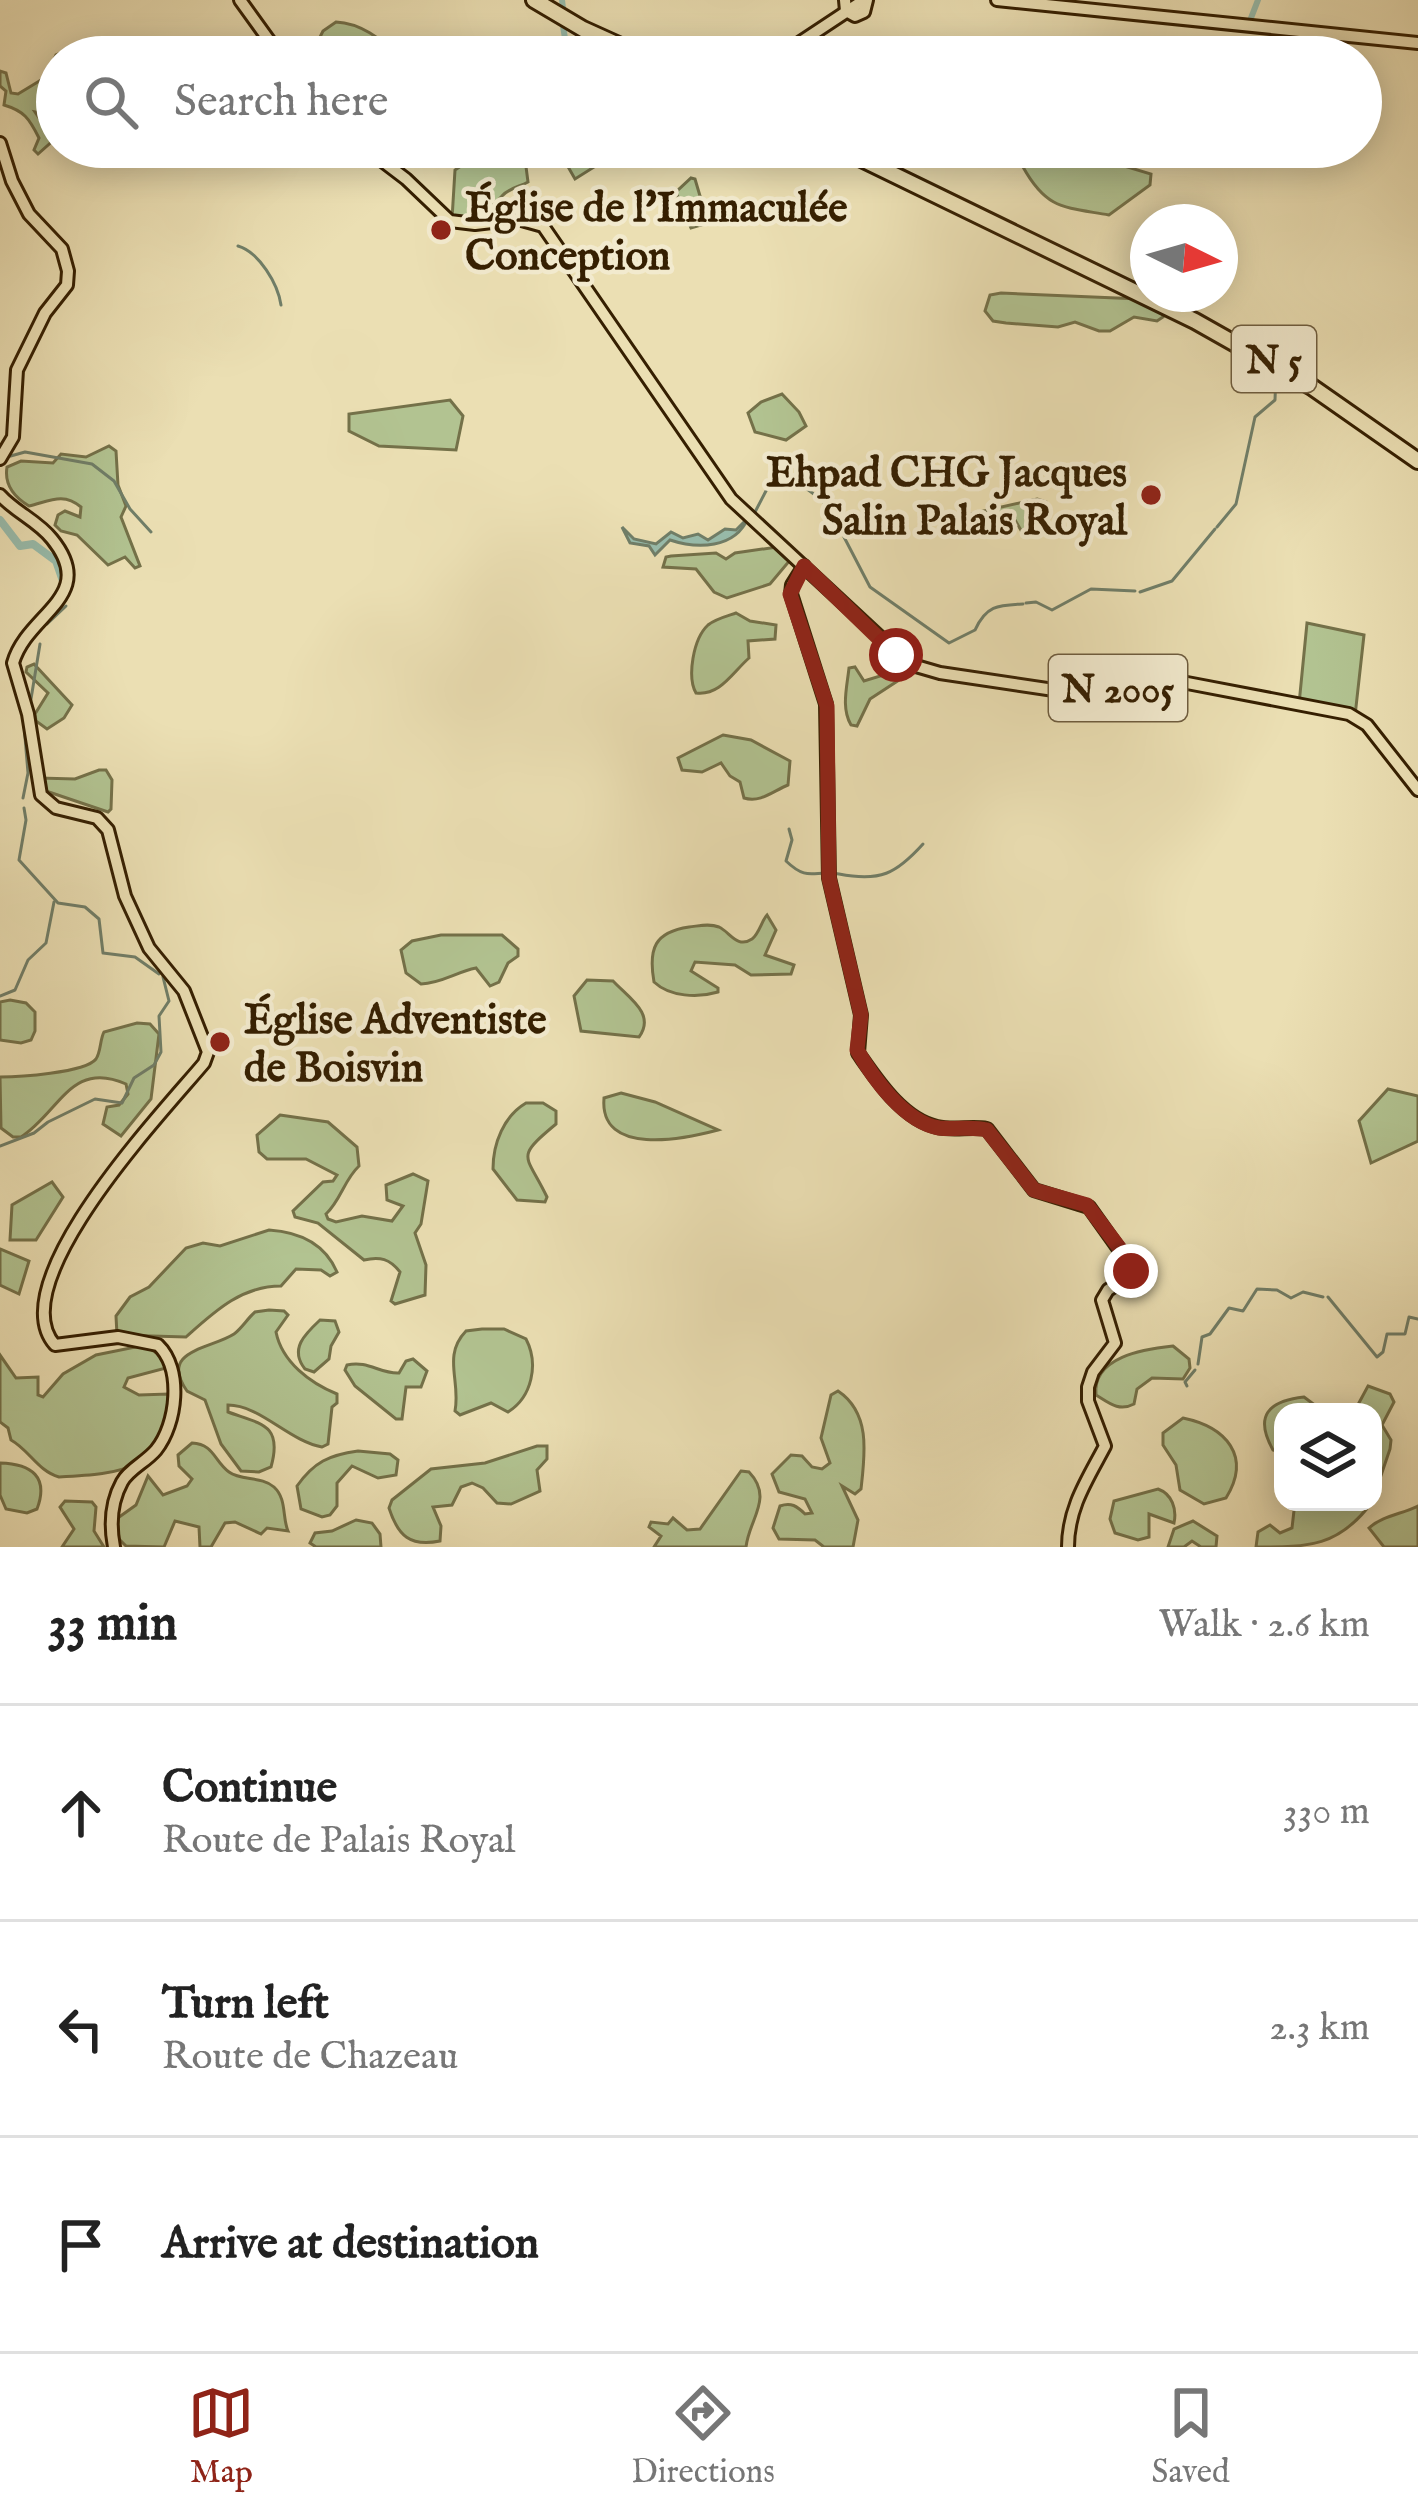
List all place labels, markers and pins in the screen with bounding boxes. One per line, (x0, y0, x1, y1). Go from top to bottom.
place label: Église de l'Immaculée Conception (465, 181, 847, 284)
marker: Église de l'Immaculée Conception (428, 217, 454, 243)
place label: Ehpad CHG Jacques Salin Palais Royal (766, 448, 1128, 549)
marker: Ehpad CHG Jacques Salin Palais Royal (1138, 482, 1164, 508)
place label: Église Adventiste de Boisvin (244, 993, 546, 1096)
marker: Église Adventiste de Boisvin (207, 1029, 233, 1055)

